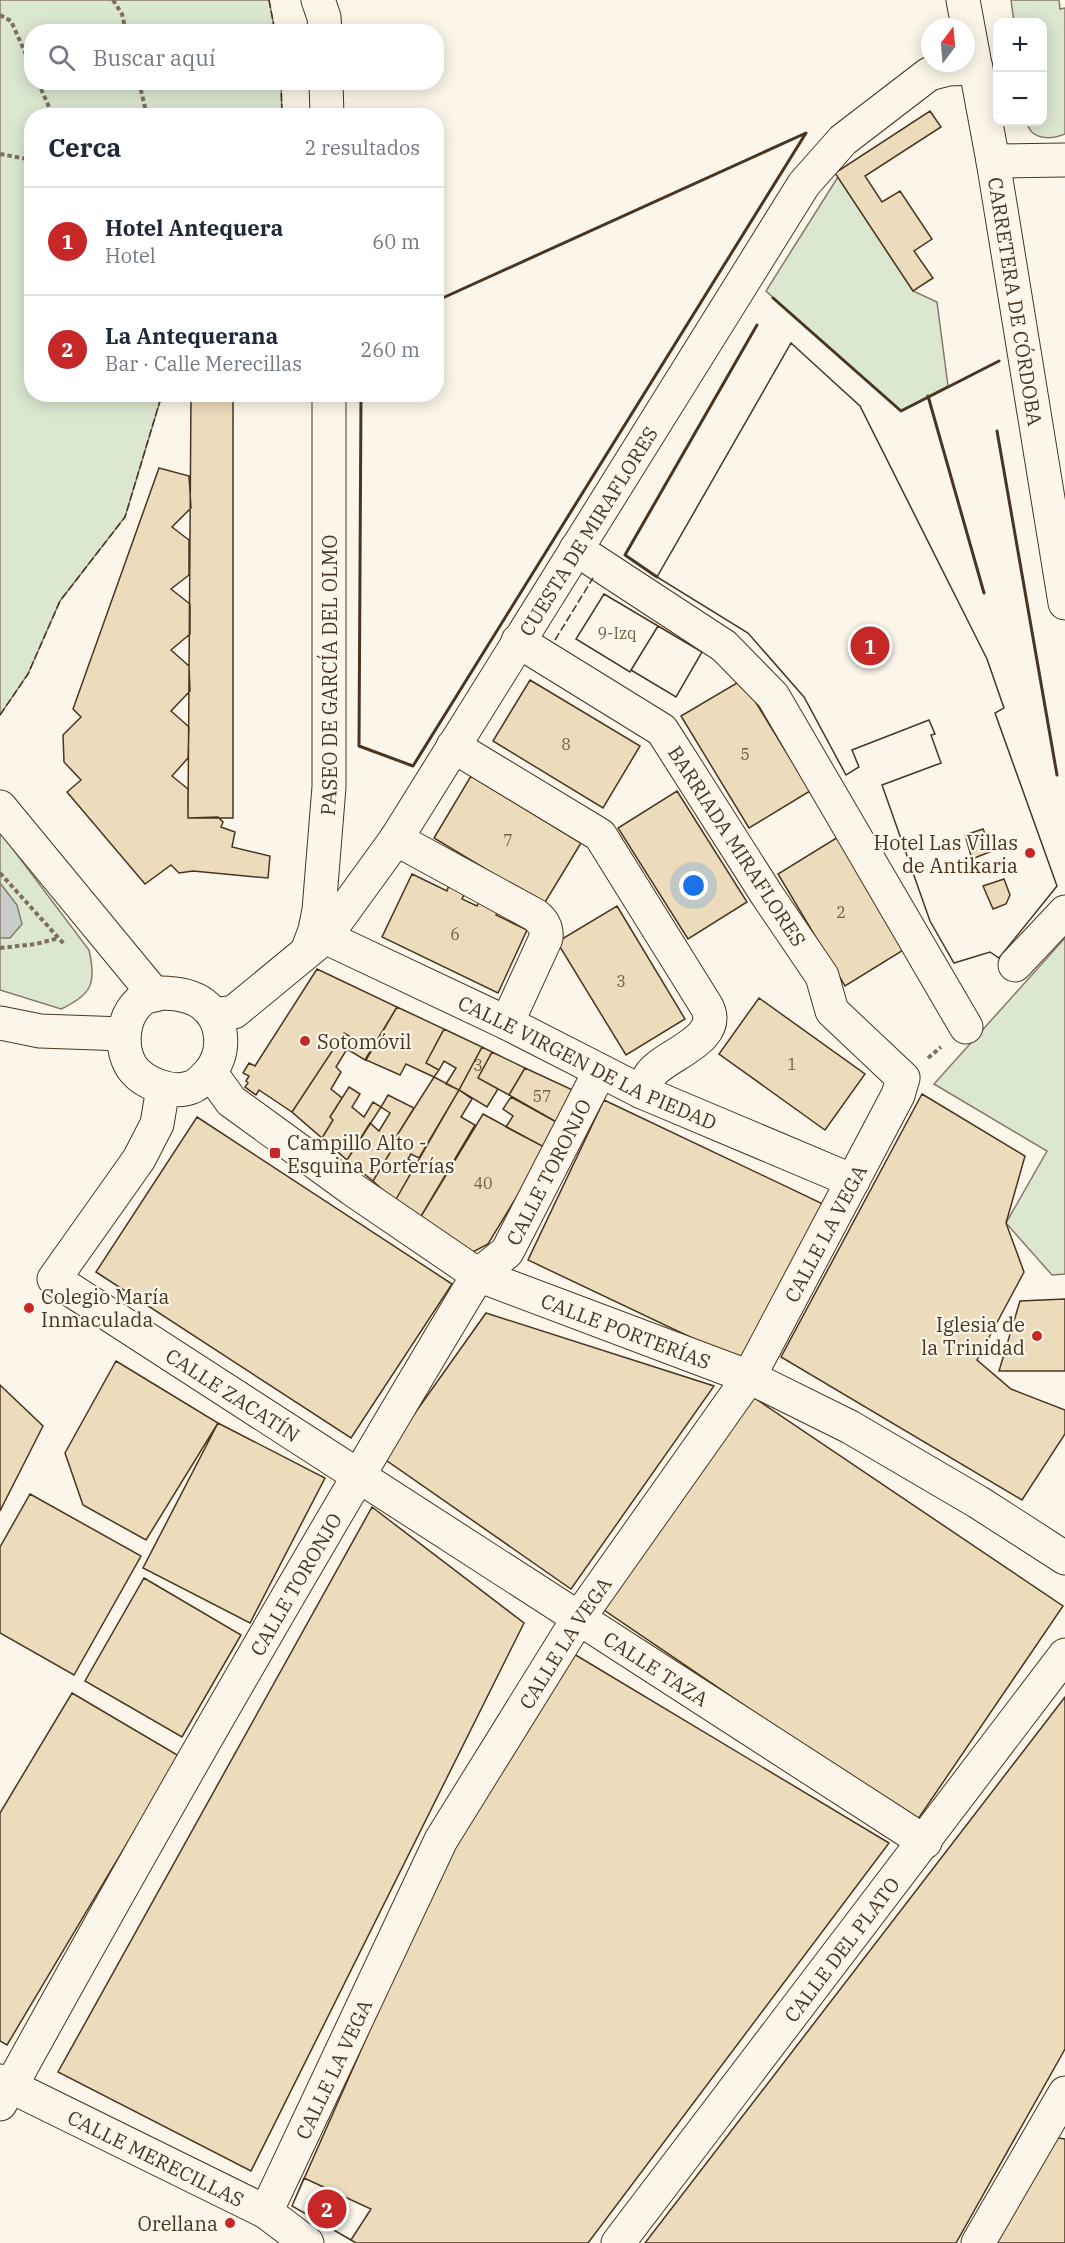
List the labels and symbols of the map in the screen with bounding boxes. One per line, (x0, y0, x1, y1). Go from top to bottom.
north arrow (921, 18, 975, 72)
street label: CARRETERA DE CÓRDOBA (982, 175, 1049, 428)
street label: CUESTA DE MIRAFLORES (512, 421, 663, 641)
street label: PASEO DE GARCÍA DEL OLMO (313, 534, 343, 817)
house number: 9-Izq (598, 623, 637, 643)
pin: 1 (850, 624, 890, 668)
house number: 8 (561, 734, 571, 754)
street label: BARRIADA MIRAFLORES (662, 740, 812, 952)
house number: 5 (740, 744, 750, 764)
place label: Hotel Las Villas de Antikaria (874, 829, 1018, 879)
house number: 7 (503, 830, 513, 850)
marker: Hotel Las Villas de Antikaria (1023, 846, 1037, 860)
your location (679, 871, 708, 900)
house number: 2 (836, 902, 846, 922)
house number: 6 (450, 924, 460, 944)
house number: 3 (616, 971, 626, 991)
street label: CALLE VIRGEN DE LA PIEDAD (454, 988, 721, 1136)
place label: Sotomóvil (317, 1028, 412, 1055)
marker: Sotomóvil (298, 1034, 312, 1048)
house number: 1 (787, 1054, 797, 1074)
house number: 3 (473, 1055, 483, 1075)
house number: 57 (532, 1086, 552, 1106)
street label: CALLE TORONJO (499, 1094, 597, 1250)
place label: Campillo Alto - Esquina Porterías (287, 1129, 455, 1179)
marker: Campillo Alto - Esquina Porterías (268, 1146, 282, 1160)
street label: CALLE LA VEGA (777, 1159, 873, 1307)
house number: 40 (473, 1173, 493, 1193)
place label: Colegio María Inmaculada (41, 1283, 169, 1333)
street label: CALLE PORTERÍAS (537, 1286, 715, 1375)
marker: Colegio María Inmaculada (22, 1301, 36, 1315)
place label: Iglesia de la Trinidad (921, 1311, 1025, 1361)
marker: Iglesia de la Trinidad (1030, 1329, 1044, 1343)
street label: CALLE ZACATÍN (161, 1341, 305, 1448)
street label: CALLE TORONJO (243, 1508, 348, 1661)
street label: CALLE LA VEGA (512, 1571, 617, 1714)
street label: CALLE TAZA (599, 1624, 714, 1712)
street label: CALLE DEL PLATO (777, 1871, 905, 2027)
street label: CALLE LA VEGA (289, 1994, 378, 2144)
street label: CALLE MERECILLAS (63, 2103, 249, 2213)
pin: 2 (308, 2186, 346, 2232)
place label: Orellana (137, 2210, 218, 2237)
marker: Orellana (223, 2216, 237, 2230)

